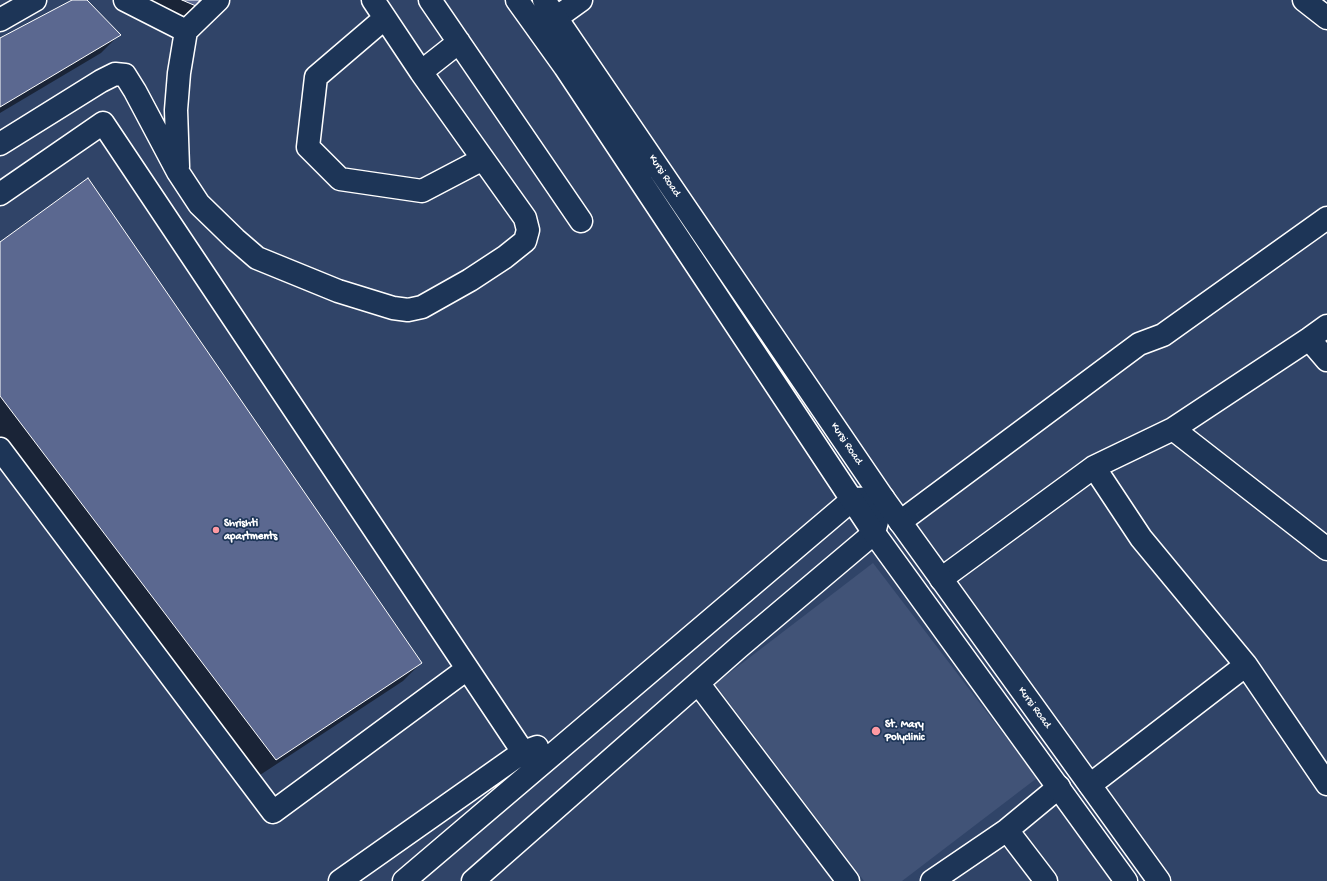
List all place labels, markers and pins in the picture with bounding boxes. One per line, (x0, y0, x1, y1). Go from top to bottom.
place label: Shrishti apartments (224, 517, 277, 543)
marker: Shrishti apartments (211, 525, 221, 535)
place label: St. Mary Polyclinic (885, 718, 925, 744)
marker: St. Mary Polyclinic (870, 725, 882, 737)

